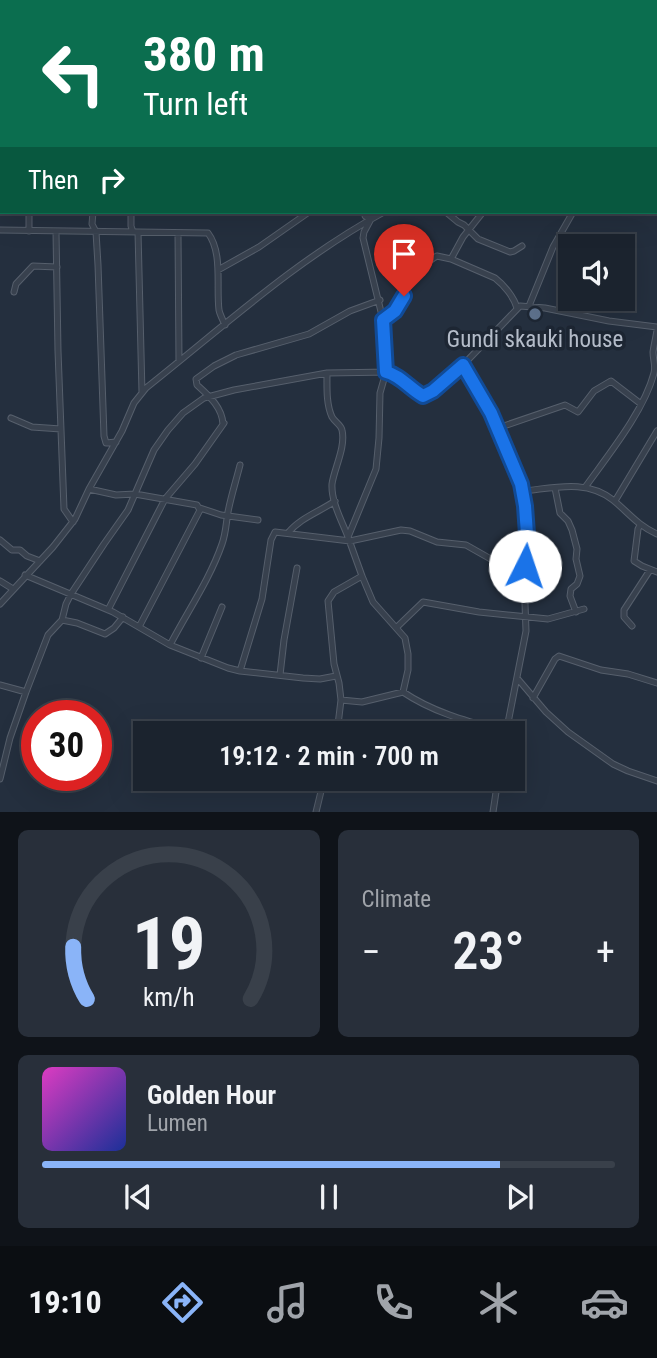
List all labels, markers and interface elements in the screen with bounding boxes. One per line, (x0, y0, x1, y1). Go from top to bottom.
text: 380 m (143, 26, 265, 83)
icon: left (28, 28, 119, 119)
text: Turn left (143, 85, 248, 123)
icon: right (93, 161, 131, 199)
text: Then (28, 165, 79, 195)
pin (374, 224, 434, 296)
map controls (558, 234, 635, 311)
button: sound (558, 234, 635, 311)
icon: arrive (385, 235, 423, 273)
marker: Gundi skauki house (527, 306, 543, 322)
place label: Gundi skauki house (447, 326, 623, 353)
position arrow (488, 529, 562, 603)
speed limit sign: 30 (21, 700, 112, 791)
text: 19:12 · 2 min · 700 m (219, 741, 439, 771)
text: Climate (362, 886, 431, 913)
text: 19 (132, 902, 206, 988)
text: 23° (452, 921, 524, 982)
text: − (362, 930, 381, 974)
text: + (596, 930, 615, 974)
text: km/h (143, 983, 194, 1012)
text: Golden Hour (147, 1080, 276, 1110)
text: Lumen (147, 1110, 208, 1137)
icon: previous (119, 1178, 157, 1216)
icon: pause (310, 1178, 348, 1216)
icon: next (501, 1178, 539, 1216)
icon: directions (158, 1278, 207, 1327)
icon: music (263, 1278, 312, 1327)
icon: phone (369, 1278, 418, 1327)
icon: climate (474, 1278, 523, 1327)
icon: car (580, 1278, 629, 1327)
text: 19:10 (28, 1283, 102, 1321)

